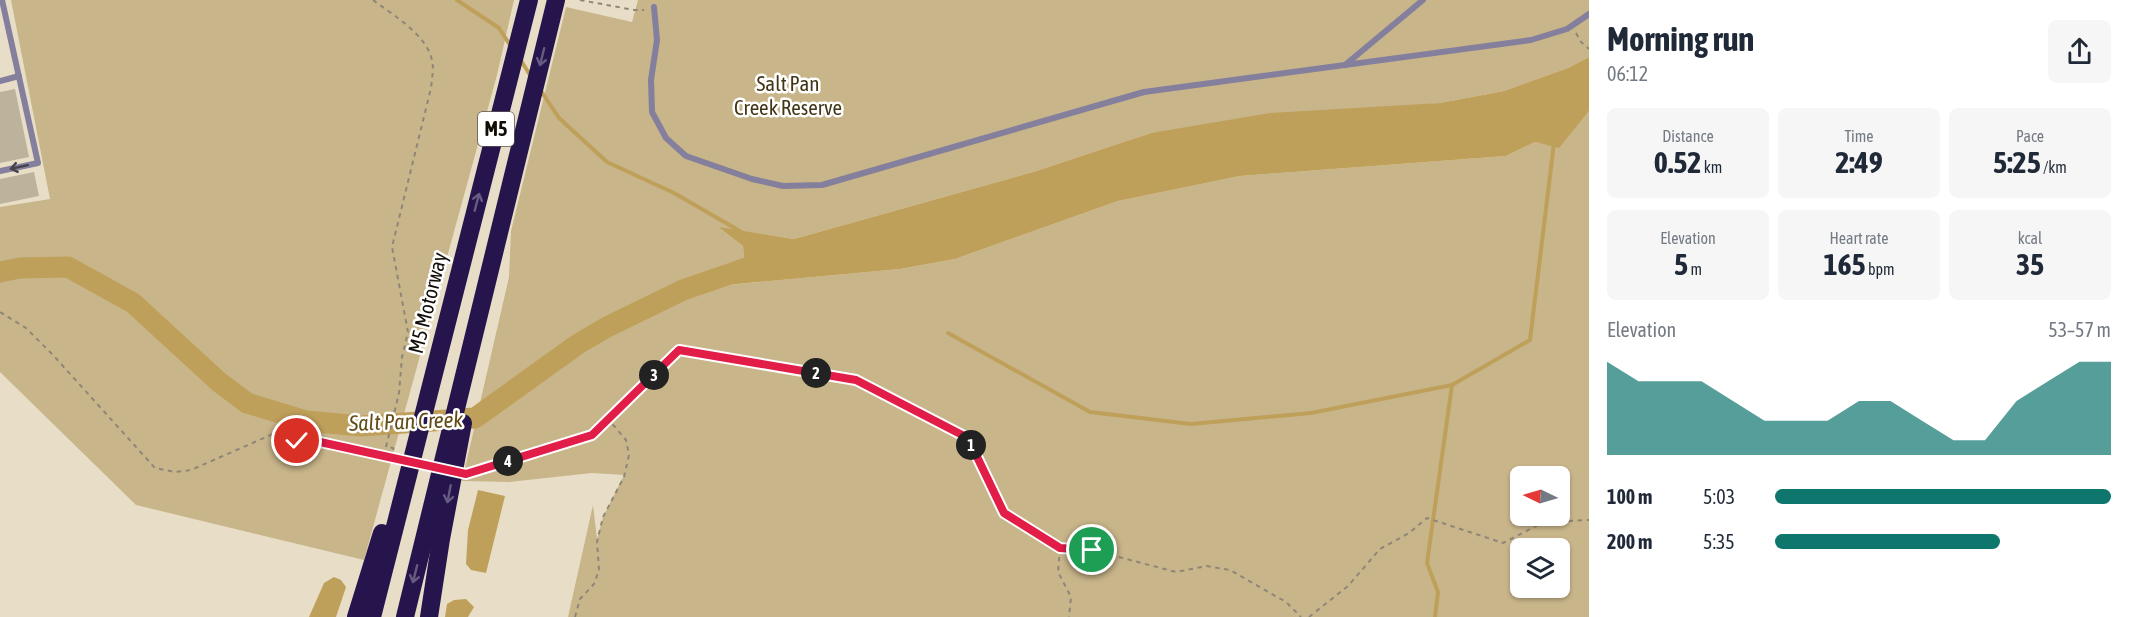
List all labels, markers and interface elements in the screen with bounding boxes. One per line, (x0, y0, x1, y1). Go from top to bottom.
text: Morning run (1607, 20, 1754, 58)
button: share (2048, 20, 2111, 83)
one-way arrow (536, 47, 548, 66)
text: 06:12 (1607, 62, 1648, 85)
park label: Salt Pan Creek Reserve (734, 71, 842, 119)
road number: M5 (478, 112, 514, 146)
text: Distance (1662, 127, 1714, 145)
text: Time (1844, 127, 1874, 145)
text: Pace (2016, 127, 2044, 145)
text: 0.52 (1654, 145, 1701, 179)
text: 2:49 (1835, 145, 1883, 179)
text: 5:25 (1993, 145, 2041, 179)
text: km (1701, 158, 1722, 176)
text: /km (2041, 158, 2067, 176)
one-way arrow (10, 162, 29, 173)
one-way arrow (471, 193, 483, 212)
text: Elevation (1660, 229, 1716, 247)
text: Heart rate (1830, 229, 1888, 247)
text: kcal (2018, 229, 2042, 247)
text: 5 (1674, 247, 1688, 281)
text: 165 (1823, 247, 1866, 281)
text: 35 (2016, 247, 2044, 281)
street label: M5 Motorway (403, 249, 451, 356)
text: m (1688, 260, 1702, 278)
text: bpm (1866, 260, 1895, 278)
text: Elevation (1607, 318, 1676, 341)
text: 53–57 m (2048, 318, 2111, 341)
pin: 2 (801, 358, 831, 388)
pin: 3 (639, 360, 669, 390)
text: 2 (812, 364, 820, 382)
text: 3 (650, 366, 658, 384)
water label: Salt Pan Creek (348, 406, 464, 436)
pin (271, 415, 322, 466)
icon: check (280, 424, 313, 457)
pin: 1 (956, 430, 986, 460)
text: 1 (967, 436, 975, 454)
pin: 4 (493, 446, 523, 476)
text: 4 (504, 452, 512, 470)
north arrow (1510, 466, 1570, 526)
map controls (1510, 466, 1570, 598)
one-way arrow (443, 484, 454, 503)
text: 100 m (1607, 485, 1652, 508)
text: 5:03 (1703, 485, 1735, 508)
pin (1066, 524, 1117, 575)
text: 200 m (1607, 530, 1652, 553)
text: 5:35 (1703, 530, 1735, 553)
icon: arrive (1075, 533, 1108, 566)
button: layers (1510, 538, 1570, 598)
one-way arrow (409, 564, 421, 583)

